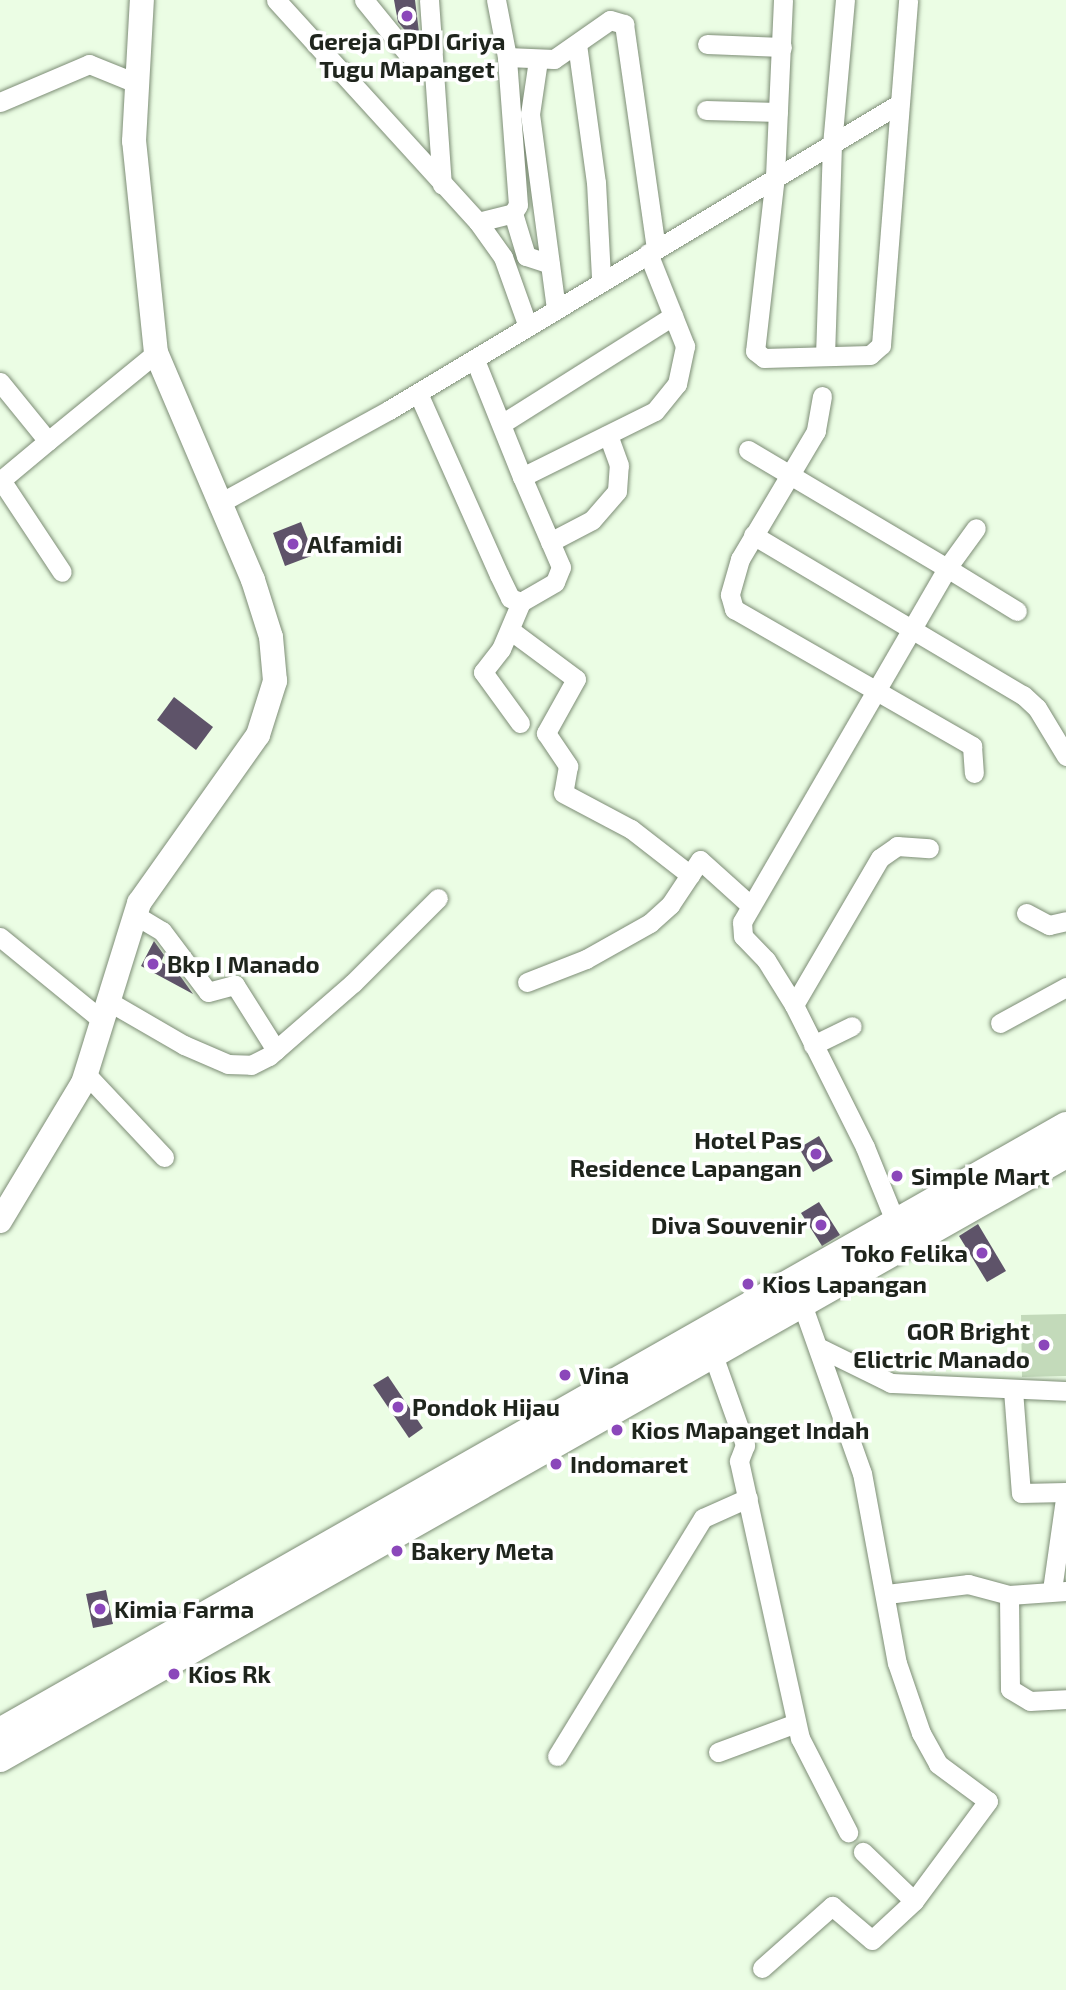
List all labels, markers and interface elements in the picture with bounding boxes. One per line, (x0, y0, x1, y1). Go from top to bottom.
marker: Gereja GPDI Griya Tugu Mapanget (399, 8, 415, 24)
place label: Gereja GPDI Griya Tugu Mapanget (309, 27, 505, 83)
place label: Alfamidi (307, 530, 402, 558)
marker: Alfamidi (285, 536, 301, 552)
place label: Bkp I Manado (167, 950, 320, 978)
marker: Bkp I Manado (145, 956, 161, 972)
place label: Hotel Pas Residence Lapangan (570, 1126, 802, 1182)
marker: Hotel Pas Residence Lapangan (808, 1146, 824, 1162)
place label: Simple Mart (911, 1162, 1050, 1190)
marker: Simple Mart (889, 1168, 905, 1184)
place label: Diva Souvenir (651, 1211, 807, 1239)
marker: Diva Souvenir (813, 1217, 829, 1233)
place label: Toko Felika (841, 1239, 968, 1267)
marker: Toko Felika (974, 1245, 990, 1261)
place label: Kios Lapangan (762, 1270, 927, 1298)
marker: Kios Lapangan (740, 1276, 756, 1292)
place label: GOR Bright Elictric Manado (853, 1317, 1030, 1373)
marker: GOR Bright Elictric Manado (1036, 1337, 1052, 1353)
place label: Vina (579, 1361, 629, 1389)
marker: Vina (557, 1367, 573, 1383)
place label: Pondok Hijau (412, 1393, 560, 1421)
marker: Pondok Hijau (390, 1399, 406, 1415)
place label: Kios Mapanget Indah (631, 1416, 869, 1444)
marker: Kios Mapanget Indah (609, 1422, 625, 1438)
place label: Indomaret (570, 1450, 688, 1478)
marker: Indomaret (548, 1456, 564, 1472)
place label: Bakery Meta (411, 1537, 555, 1565)
marker: Bakery Meta (389, 1543, 405, 1559)
place label: Kimia Farma (114, 1595, 254, 1623)
marker: Kimia Farma (92, 1601, 108, 1617)
place label: Kios Rk (188, 1660, 271, 1688)
marker: Kios Rk (166, 1666, 182, 1682)

